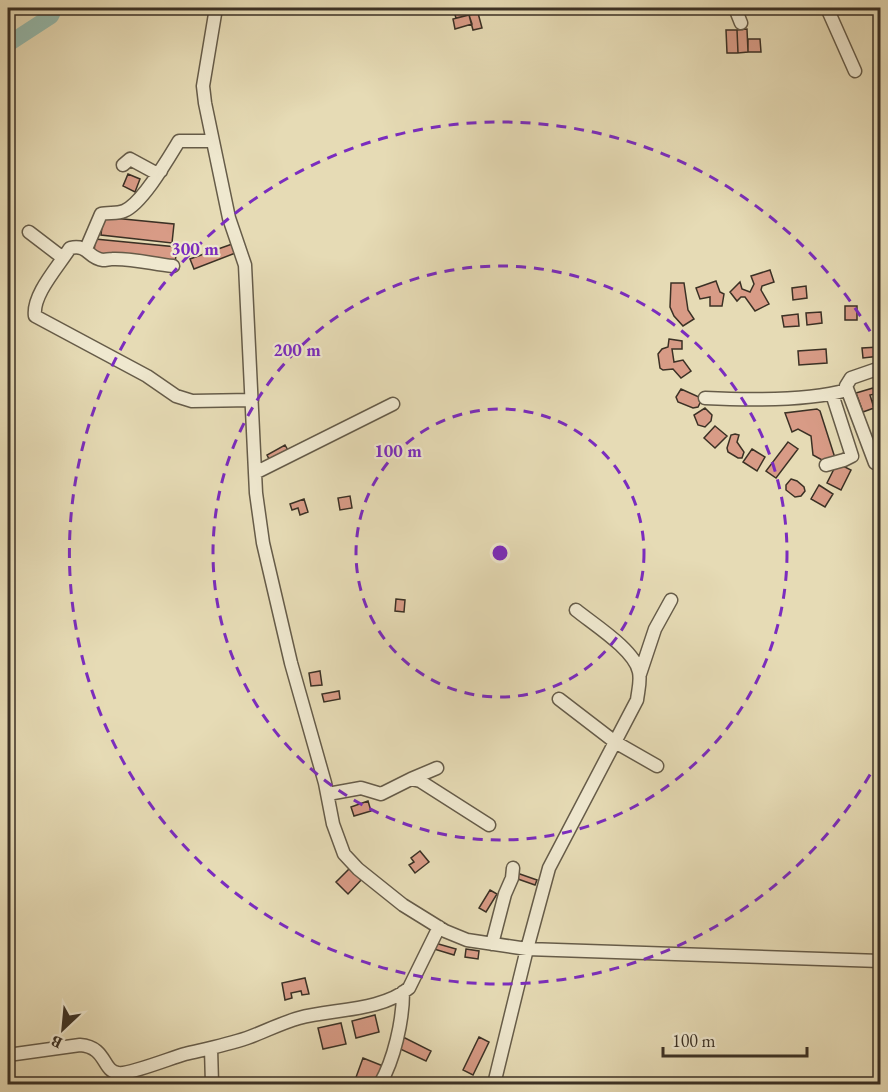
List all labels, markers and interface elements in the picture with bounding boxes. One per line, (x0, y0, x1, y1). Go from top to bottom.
text: 300 m (171, 237, 219, 260)
text: 200 m (273, 338, 321, 361)
text: 100 m (374, 439, 422, 462)
centre of rings (490, 543, 510, 563)
north arrow (33, 999, 93, 1059)
scale bar (663, 1020, 807, 1058)
text: 100 m (672, 1029, 716, 1052)
text: B (48, 1030, 66, 1054)

